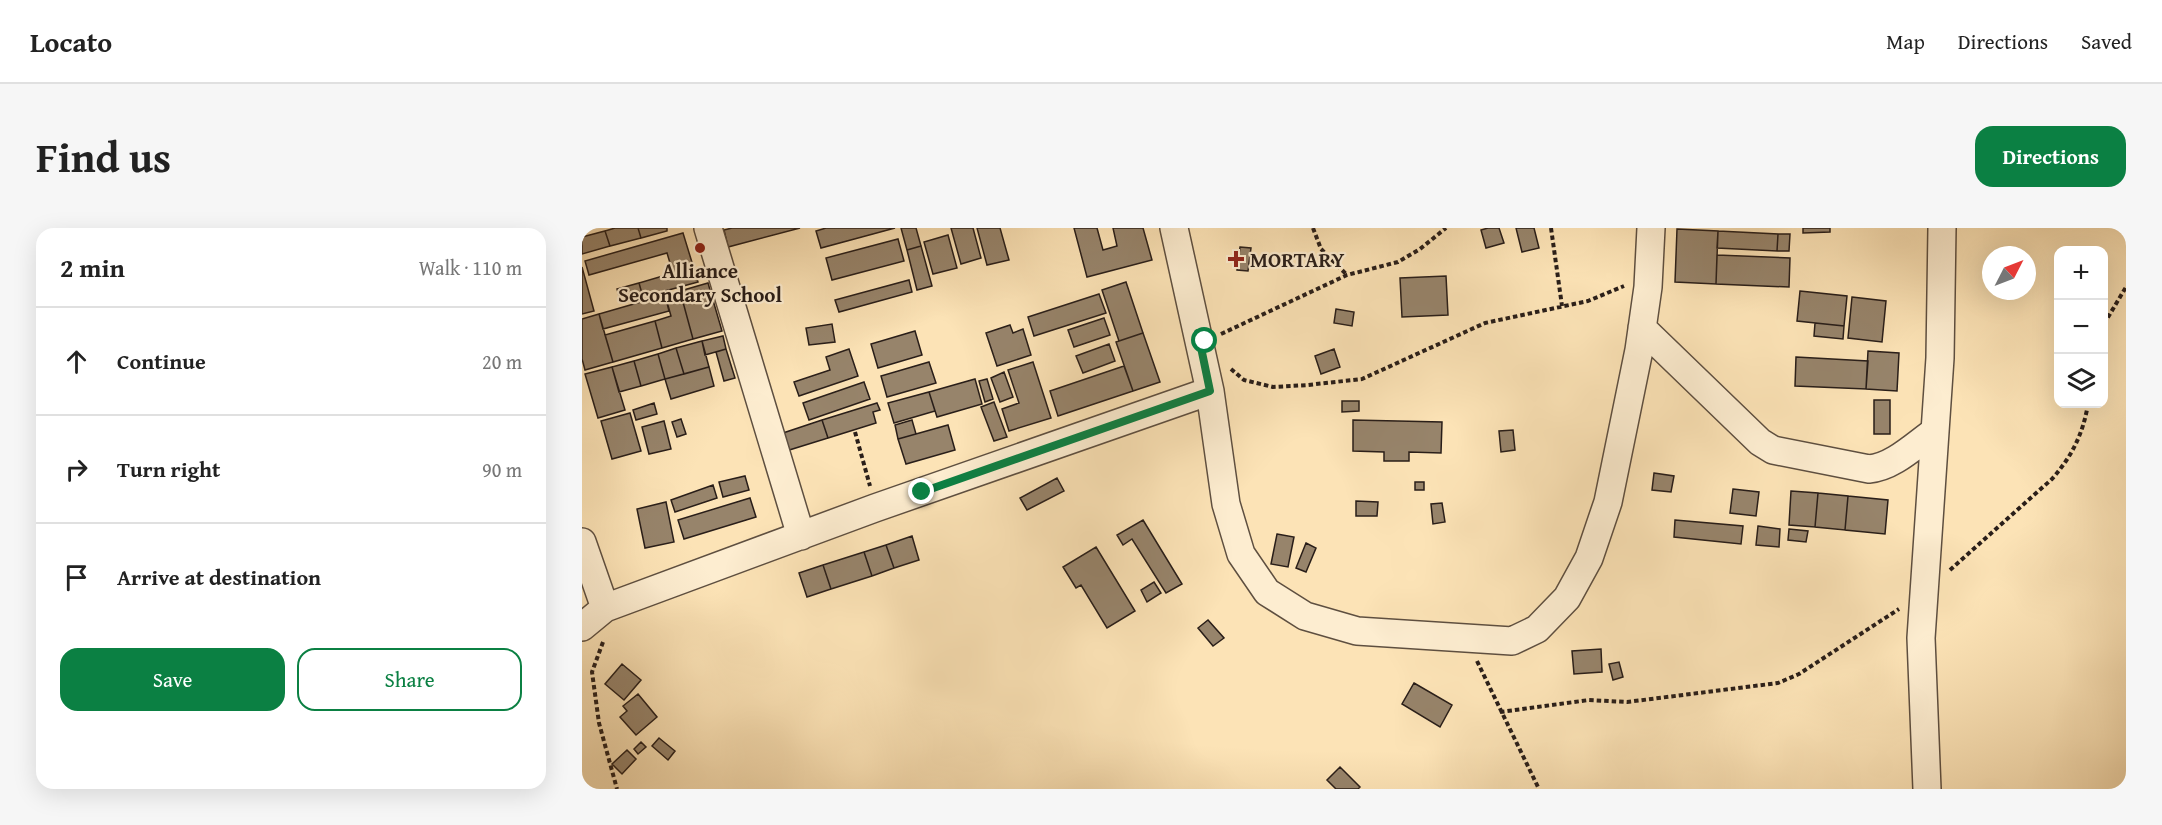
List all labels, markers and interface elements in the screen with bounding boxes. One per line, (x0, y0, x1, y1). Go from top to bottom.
text: Locato (30, 21, 112, 62)
text: Map (1886, 26, 1925, 57)
text: Directions (1958, 26, 2048, 57)
text: Saved (2081, 26, 2132, 57)
text: Find us (36, 126, 171, 187)
button: Directions (1975, 126, 2126, 187)
marker: Alliance Secondary School (693, 241, 707, 255)
place label: MORTARY (1250, 244, 1344, 275)
north arrow (1982, 246, 2036, 300)
map controls (2054, 246, 2108, 408)
button: + (2054, 246, 2108, 300)
text: 2 min (60, 248, 125, 287)
marker: MORTARY (1227, 250, 1245, 268)
text: Walk · 110 m (419, 253, 522, 282)
place label: Alliance Secondary School (618, 255, 783, 310)
button: − (2054, 300, 2108, 354)
route start (1191, 327, 1217, 353)
icon: ahead (60, 345, 93, 378)
text: Continue (117, 345, 206, 377)
text: 20 m (482, 347, 522, 376)
button: layers (2054, 354, 2108, 408)
icon: right (60, 453, 93, 486)
text: Turn right (117, 453, 220, 485)
text: 90 m (482, 455, 522, 484)
route end (908, 478, 934, 504)
icon: arrive (60, 561, 93, 594)
text: Arrive at destination (117, 561, 321, 593)
button: Save (60, 648, 285, 711)
button: Share (297, 648, 522, 711)

